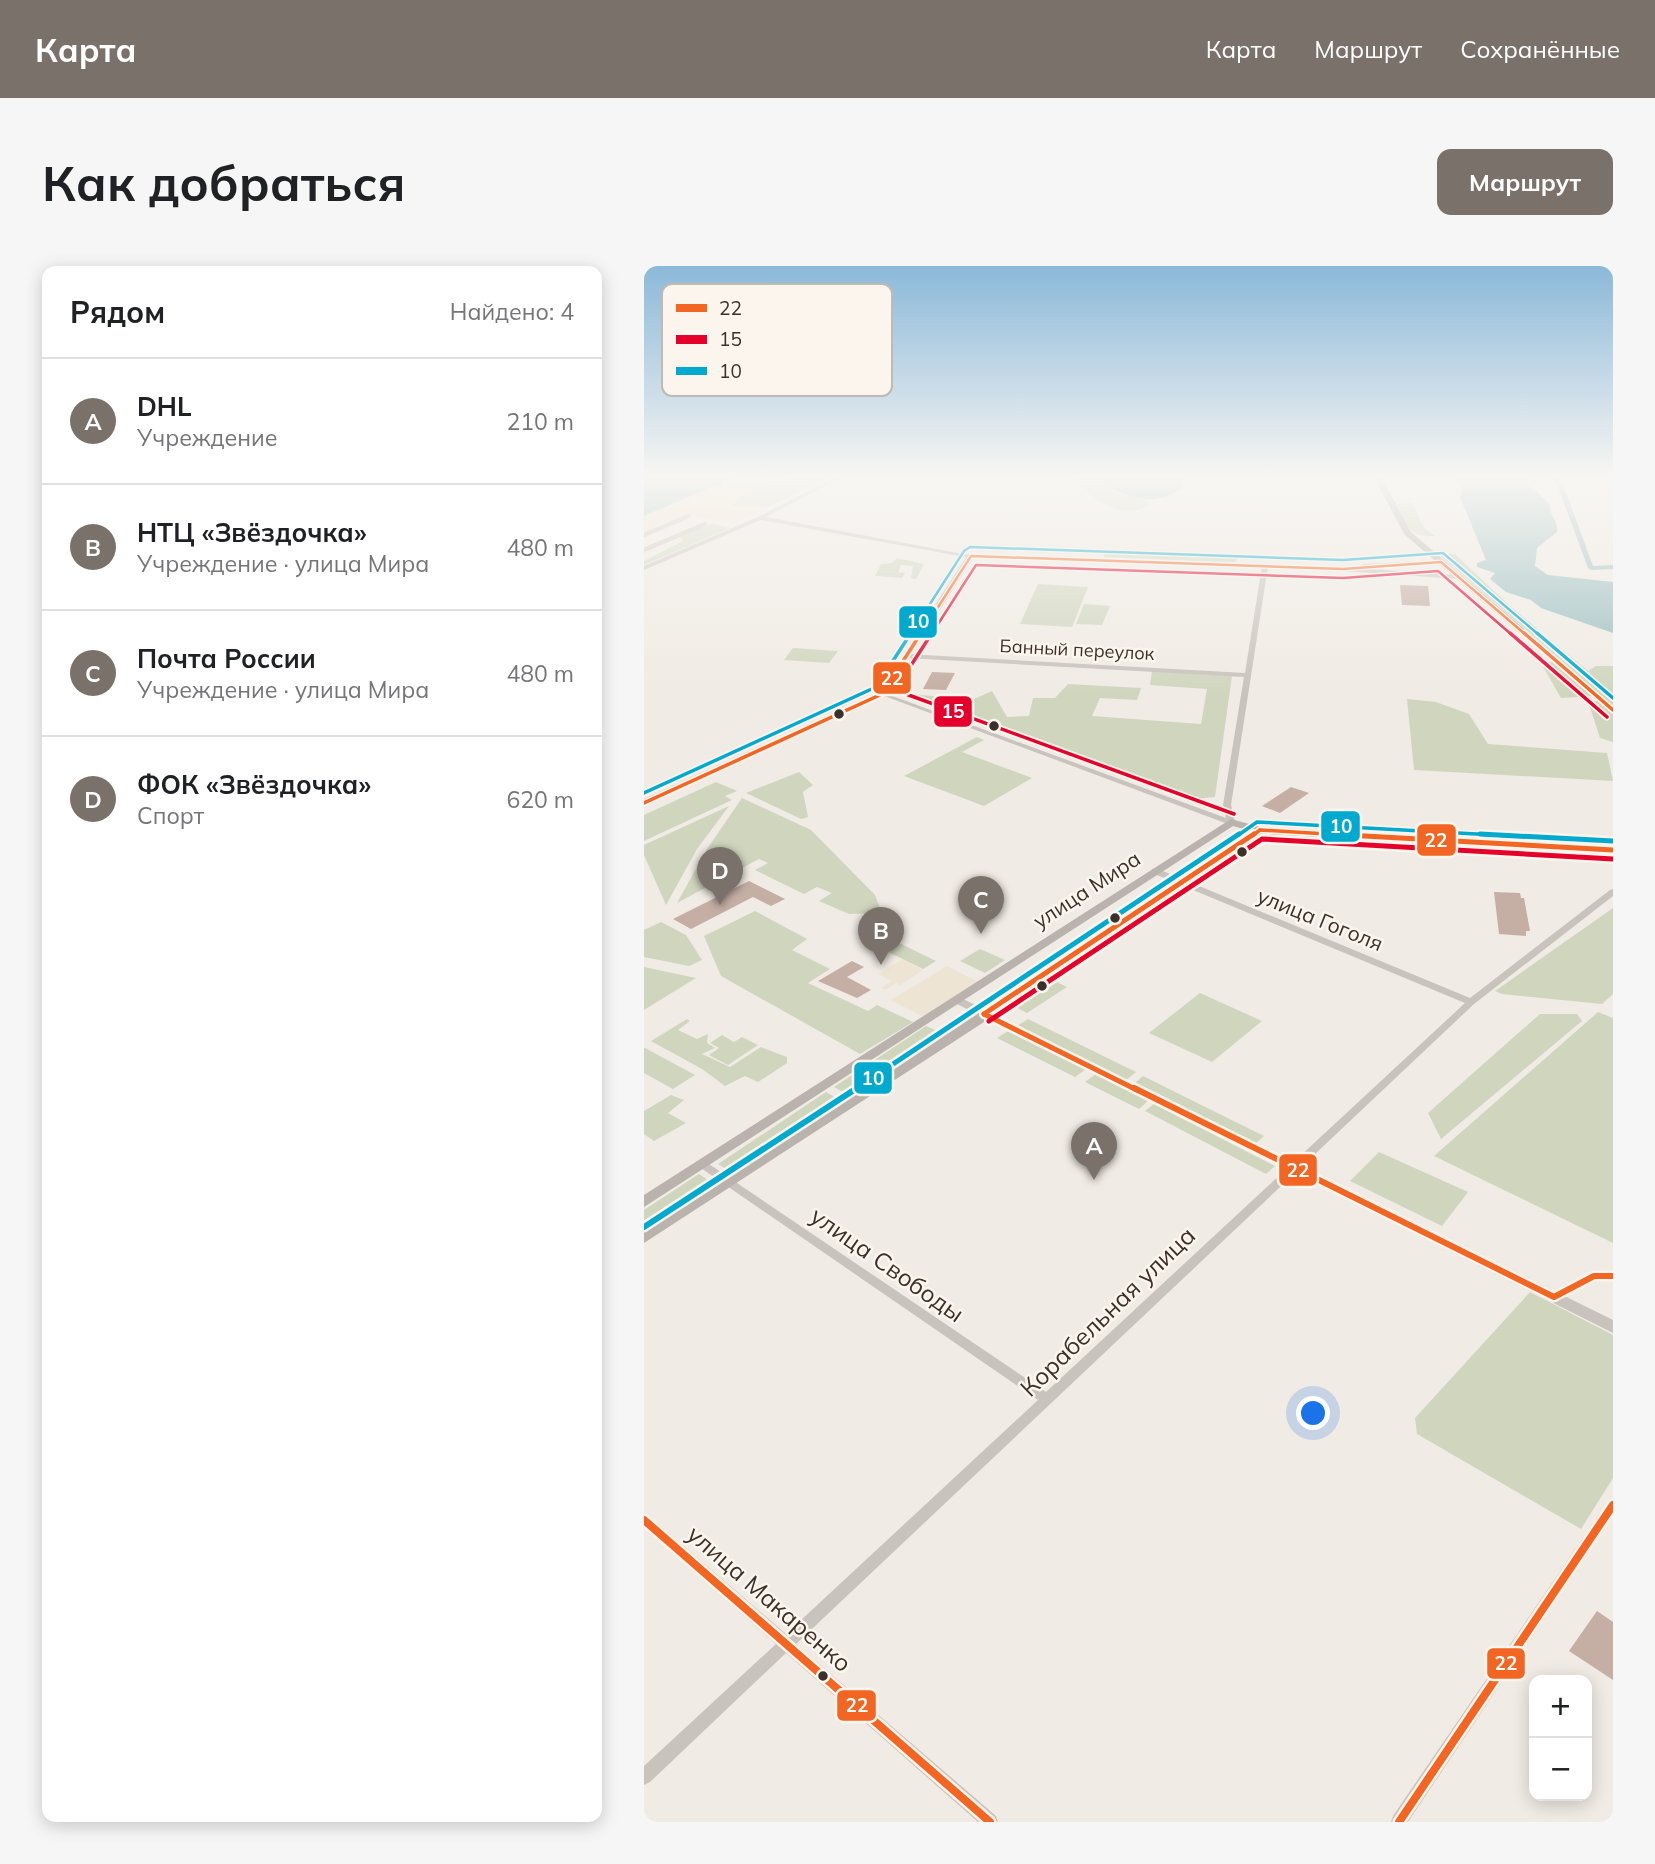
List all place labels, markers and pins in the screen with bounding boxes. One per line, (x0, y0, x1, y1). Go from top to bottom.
unlabelled marker (832, 707, 846, 721)
unlabelled marker (987, 719, 1001, 733)
unlabelled marker (1235, 845, 1249, 859)
pin: D (697, 847, 743, 905)
pin: C (958, 876, 1004, 934)
pin: B (858, 907, 904, 965)
unlabelled marker (1108, 911, 1122, 925)
unlabelled marker (1035, 979, 1049, 993)
pin: A (1071, 1122, 1117, 1180)
unlabelled marker (816, 1669, 830, 1683)

